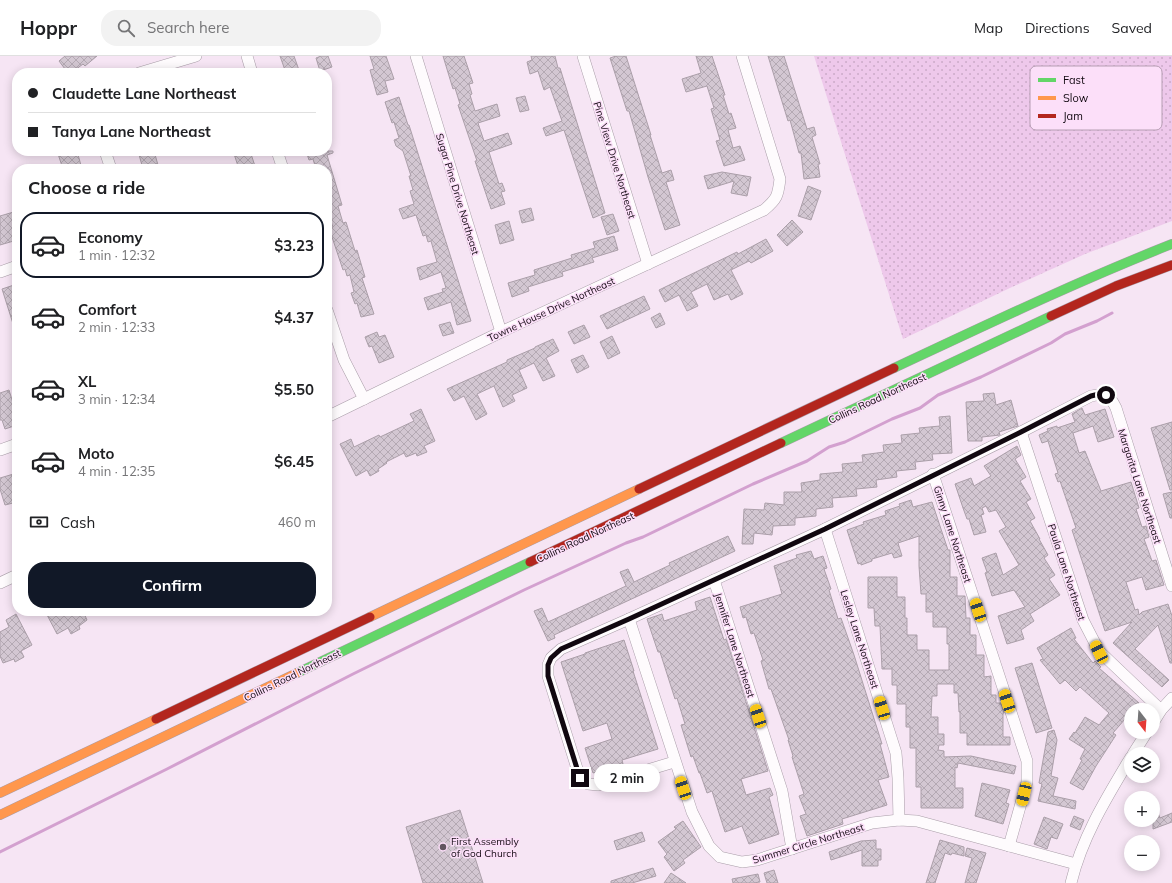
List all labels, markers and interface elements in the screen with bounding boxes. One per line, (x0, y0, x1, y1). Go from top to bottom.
search box (101, 10, 381, 46)
text: Hoppr (20, 16, 77, 40)
icon: search (115, 17, 137, 39)
text: Search here (147, 18, 229, 37)
text: Map (974, 19, 1003, 37)
text: Directions (1025, 19, 1090, 37)
text: Saved (1112, 19, 1152, 37)
legend (1030, 66, 1162, 130)
text: Fast (1063, 73, 1085, 87)
text: Claudette Lane Northeast (52, 84, 236, 103)
text: Slow (1063, 91, 1089, 105)
street label: Pine View Drive Northeast (590, 100, 639, 221)
text: Jam (1063, 109, 1083, 123)
text: Tanya Lane Northeast (52, 122, 211, 141)
street label: Sugar Pine Drive Northeast (433, 132, 482, 257)
text: Choose a ride (28, 176, 145, 199)
icon: car (30, 227, 66, 263)
text: Economy (78, 228, 143, 247)
text: $3.23 (274, 236, 314, 255)
text: 1 min · 12:32 (78, 247, 155, 263)
street label: Towne House Drive Northeast (486, 274, 617, 345)
icon: car (30, 299, 66, 335)
text: Comfort (78, 300, 136, 319)
text: $4.37 (274, 308, 314, 327)
text: 2 min · 12:33 (78, 319, 155, 335)
street label: Collins Road Northeast (826, 370, 929, 427)
icon: car (30, 371, 66, 407)
text: XL (78, 372, 96, 391)
text: $5.50 (274, 380, 314, 399)
route start (1097, 386, 1115, 404)
text: 3 min · 12:34 (78, 391, 155, 407)
street label: Margarita Lane Northeast (1115, 427, 1164, 546)
icon: car (30, 443, 66, 479)
text: Moto (78, 444, 114, 463)
text: $6.45 (274, 452, 314, 471)
text: 4 min · 12:35 (78, 463, 155, 479)
street label: Ginny Lane Northeast (931, 484, 974, 585)
street label: Collins Road Northeast (534, 509, 637, 566)
icon: cash (28, 511, 50, 533)
text: Cash (60, 513, 95, 532)
text: 460 m (278, 514, 316, 530)
street label: Paula Lane Northeast (1045, 522, 1088, 623)
button: Confirm (28, 562, 316, 608)
street label: Lesley Lane Northeast (837, 588, 882, 691)
street label: Jennifer Lane Northeast (711, 591, 758, 700)
car (969, 597, 987, 623)
car (1088, 639, 1110, 665)
street label: Collins Road Northeast (242, 646, 343, 705)
car (998, 688, 1016, 714)
car (873, 695, 891, 721)
car (749, 703, 767, 729)
north arrow (1124, 703, 1160, 739)
map controls (1124, 703, 1160, 871)
button: layers (1124, 747, 1160, 783)
callout: 2 min (594, 764, 660, 792)
route end (571, 769, 589, 787)
text: 2 min (610, 770, 644, 786)
car (674, 775, 692, 801)
car (1015, 781, 1033, 807)
button: + (1124, 791, 1160, 827)
street label: Summer Circle Northeast (751, 820, 866, 867)
place label: First Assembly of God Church (451, 835, 519, 860)
button: − (1124, 835, 1160, 871)
marker: First Assembly of God Church (438, 842, 448, 852)

